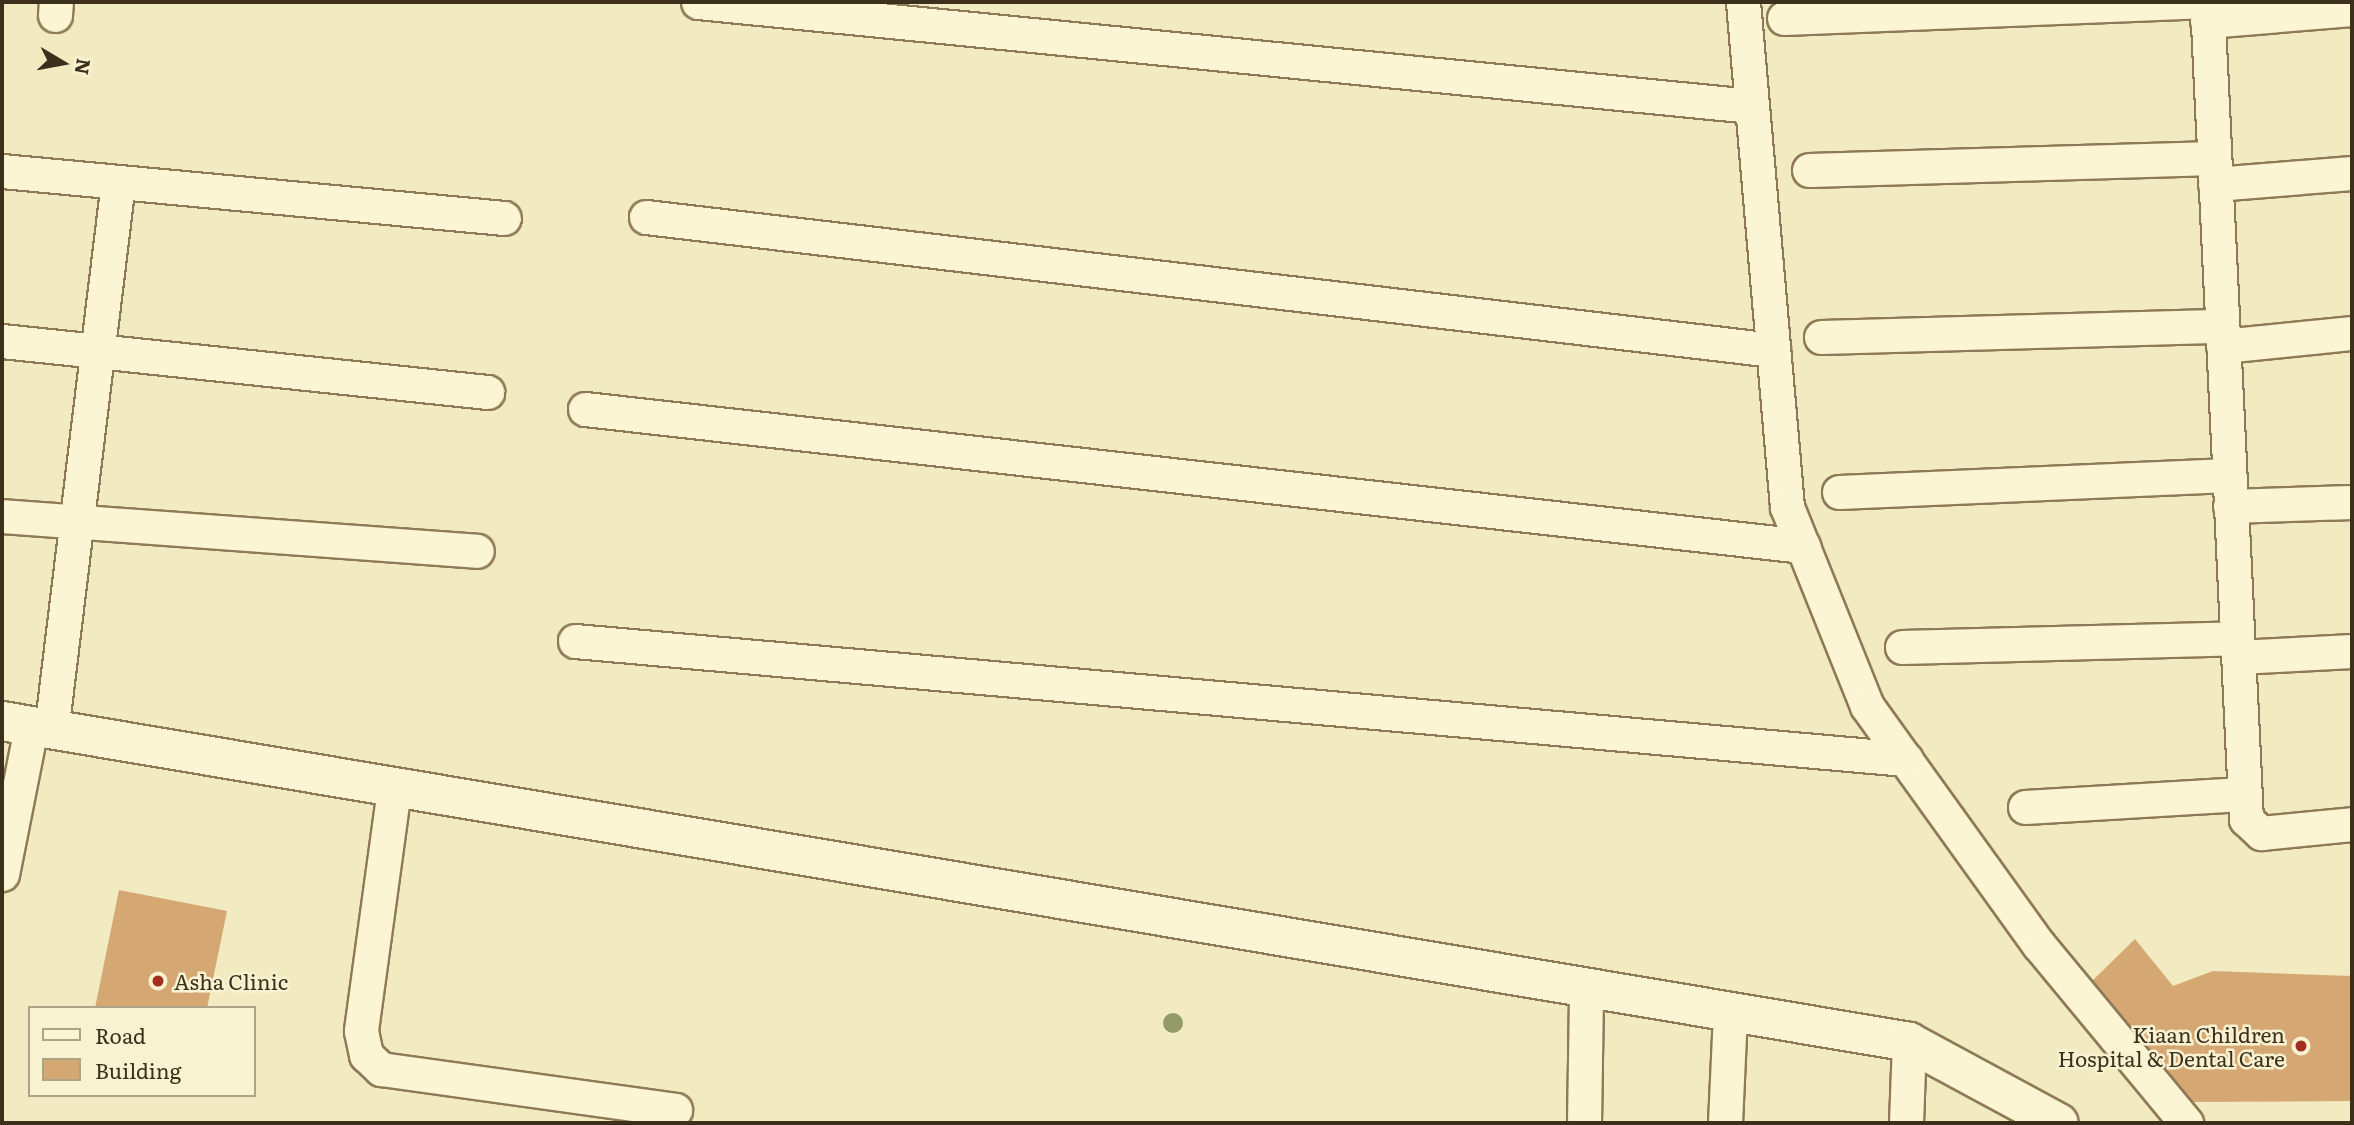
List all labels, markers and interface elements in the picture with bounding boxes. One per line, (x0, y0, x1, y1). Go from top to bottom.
north arrow (28, 28, 98, 98)
text: N (69, 56, 99, 77)
place label: Asha Clinic (174, 968, 288, 994)
marker: Asha Clinic (148, 971, 168, 991)
legend (28, 1006, 256, 1097)
text: Road (95, 1019, 146, 1050)
place label: Kiaan Children Hospital & Dental Care (2058, 1021, 2285, 1071)
marker: Kiaan Children Hospital & Dental Care (2291, 1036, 2311, 1056)
text: Building (95, 1054, 181, 1085)

